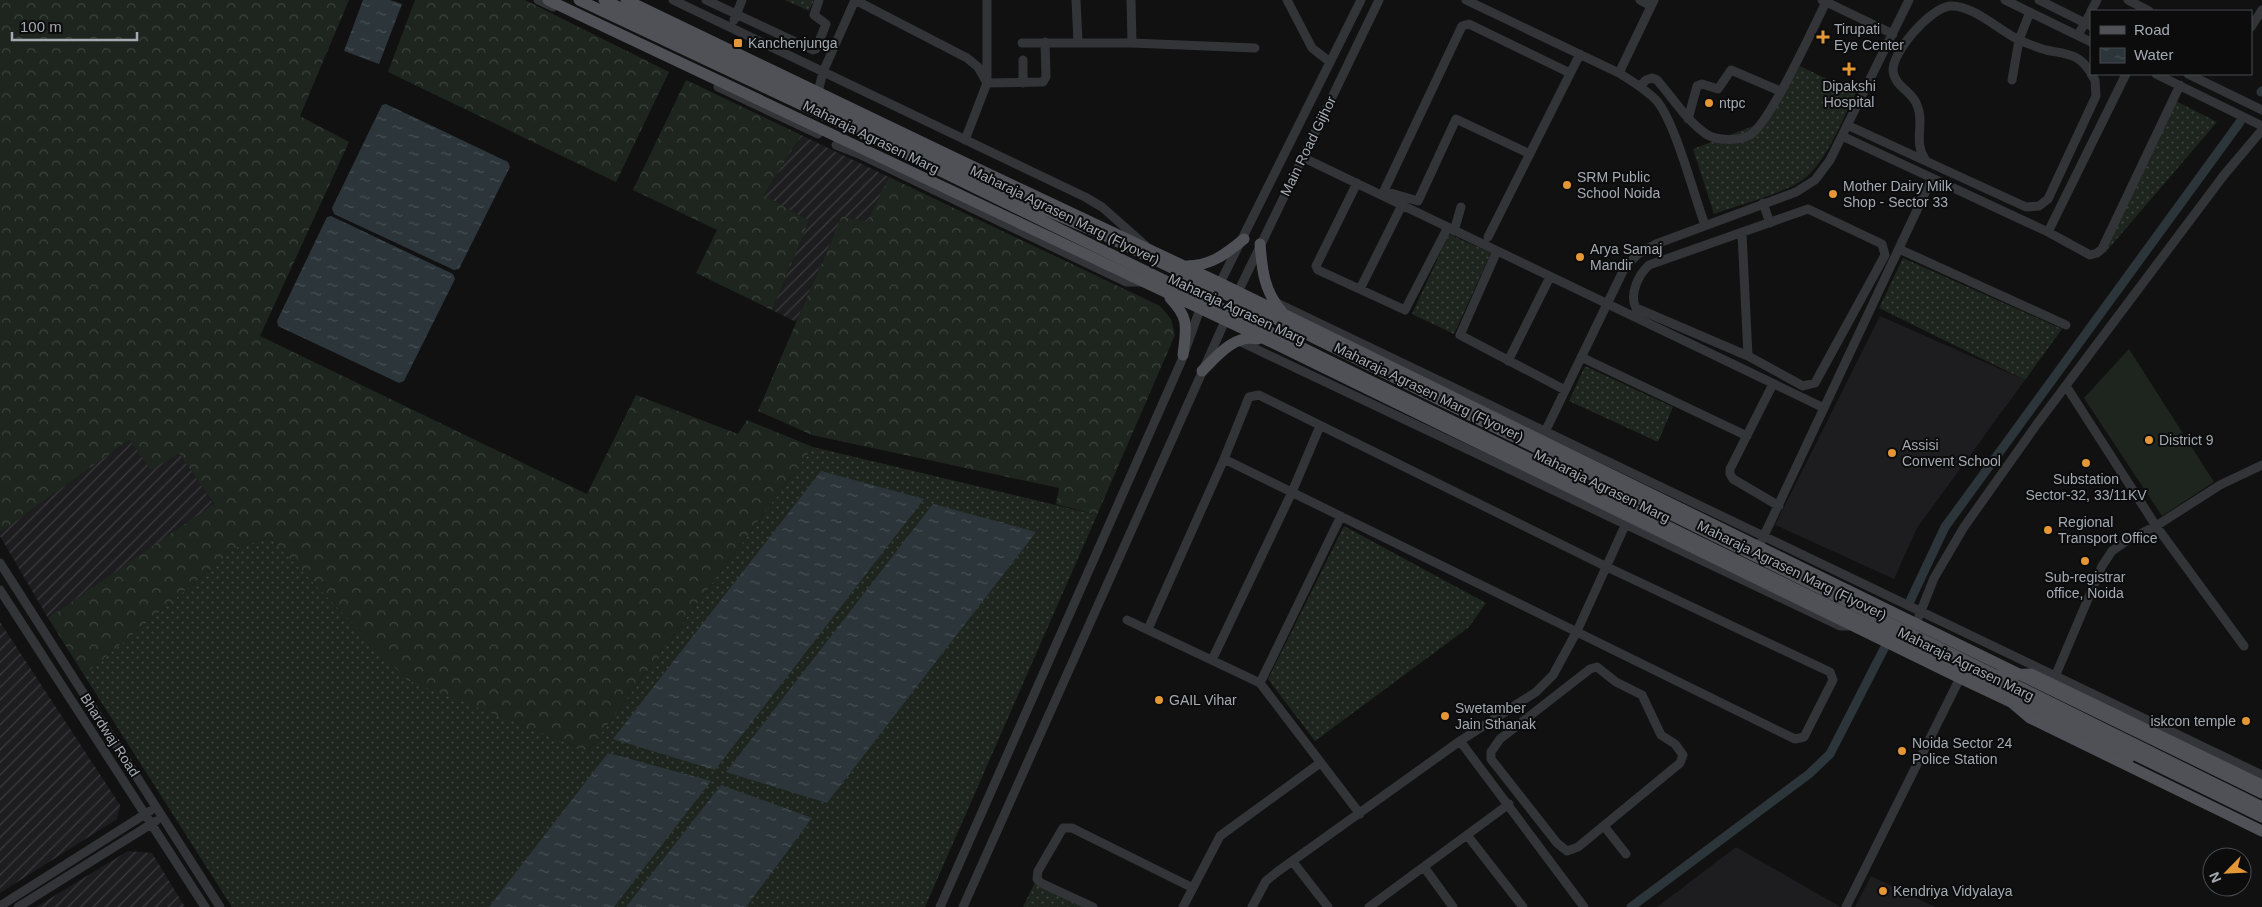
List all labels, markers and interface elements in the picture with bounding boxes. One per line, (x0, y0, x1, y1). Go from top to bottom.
scale bar (12, 10, 138, 42)
legend (2090, 10, 2252, 75)
text: 100 m (20, 18, 62, 35)
place label: Tirupati Eye Center (1834, 21, 1904, 53)
text: Road (2134, 21, 2170, 38)
marker: Tirupati Eye Center (1816, 30, 1830, 44)
place label: Kanchenjunga (748, 35, 838, 51)
marker: Kanchenjunga (732, 37, 744, 49)
text: Water (2134, 46, 2173, 63)
marker: Dipakshi Hospital (1842, 62, 1856, 76)
place label: Dipakshi Hospital (1822, 78, 1876, 110)
street label: Main Road Gijhor (1277, 93, 1339, 198)
place label: ntpc (1719, 95, 1745, 111)
street label: Maharaja Agrasen Marg (800, 97, 942, 177)
marker: ntpc (1703, 97, 1715, 109)
street label: Maharaja Agrasen Marg (Flyover) (968, 162, 1162, 268)
place label: SRM Public School Noida (1577, 169, 1660, 201)
place label: Mother Dairy Milk Shop - Sector 33 (1843, 178, 1953, 210)
marker: SRM Public School Noida (1561, 179, 1573, 191)
marker: Mother Dairy Milk Shop - Sector 33 (1827, 188, 1839, 200)
place label: Arya Samaj Mandir (1590, 241, 1662, 273)
marker: Arya Samaj Mandir (1574, 251, 1586, 263)
street label: Maharaja Agrasen Marg (1166, 270, 1308, 348)
street label: Maharaja Agrasen Marg (Flyover) (1332, 339, 1526, 445)
place label: District 9 (2159, 432, 2214, 448)
marker: District 9 (2143, 434, 2155, 446)
place label: Assisi Convent School (1902, 437, 2001, 469)
street label: Maharaja Agrasen Marg (1531, 446, 1673, 526)
marker: Assisi Convent School (1886, 447, 1898, 459)
marker: Substation Sector-32, 33/11KV (2080, 457, 2092, 469)
place label: Substation Sector-32, 33/11KV (2025, 471, 2147, 503)
place label: Regional Transport Office (2058, 514, 2158, 546)
street label: Maharaja Agrasen Marg (Flyover) (1695, 517, 1889, 623)
marker: Regional Transport Office (2042, 524, 2054, 536)
marker: Sub-registrar office, Noida (2079, 555, 2091, 567)
place label: Sub-registrar office, Noida (2045, 569, 2126, 601)
street label: Maharaja Agrasen Marg (1895, 624, 2037, 704)
street label: Bhardwaj Road (77, 690, 143, 780)
place label: GAIL Vihar (1169, 692, 1237, 708)
marker: GAIL Vihar (1153, 694, 1165, 706)
place label: Swetamber Jain Sthanak (1455, 700, 1537, 732)
marker: Swetamber Jain Sthanak (1439, 710, 1451, 722)
place label: iskcon temple (2150, 713, 2236, 729)
marker: iskcon temple (2240, 715, 2252, 727)
place label: Noida Sector 24 Police Station (1912, 735, 2013, 767)
marker: Noida Sector 24 Police Station (1896, 745, 1908, 757)
north arrow (2202, 847, 2252, 897)
text: N (2206, 869, 2224, 885)
place label: Kendriya Vidyalaya (1893, 883, 2013, 899)
marker: Kendriya Vidyalaya (1877, 885, 1889, 897)

